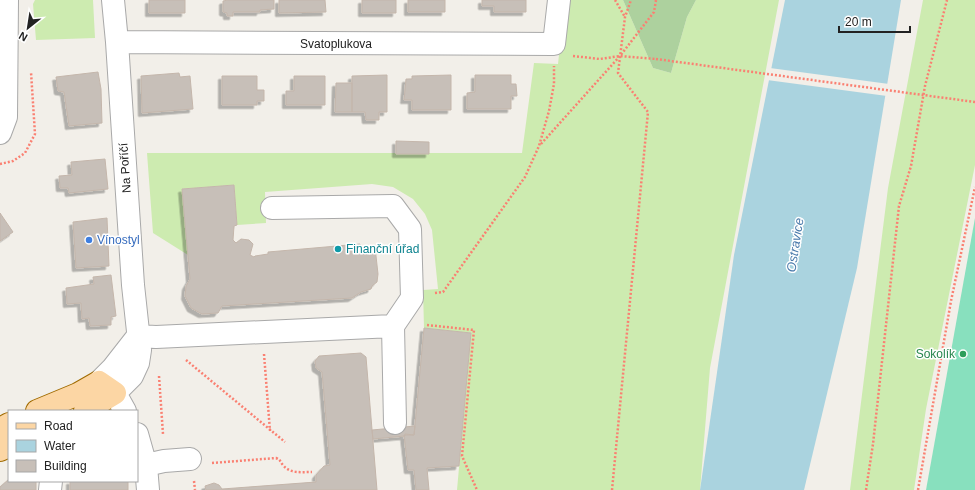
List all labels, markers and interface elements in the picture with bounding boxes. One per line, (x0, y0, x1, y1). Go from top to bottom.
north arrow (8, 8, 48, 48)
scale bar (839, 8, 910, 34)
text: 20 m (845, 15, 872, 29)
text: N (17, 29, 29, 44)
street label: Svatoplukova (300, 37, 372, 51)
street label: Na Poříčí (116, 142, 134, 193)
water label: Ostravice (783, 217, 807, 273)
place label: Vínostyl (97, 233, 140, 247)
marker: Vínostyl (84, 235, 94, 245)
place label: Finanční úřad (346, 242, 419, 256)
marker: Finanční úřad (333, 244, 343, 254)
place label: Sokolík (916, 347, 956, 361)
marker: Sokolík (958, 349, 968, 359)
legend (8, 410, 138, 482)
text: Road (44, 419, 73, 433)
text: Water (44, 439, 76, 453)
text: Building (44, 459, 87, 473)

